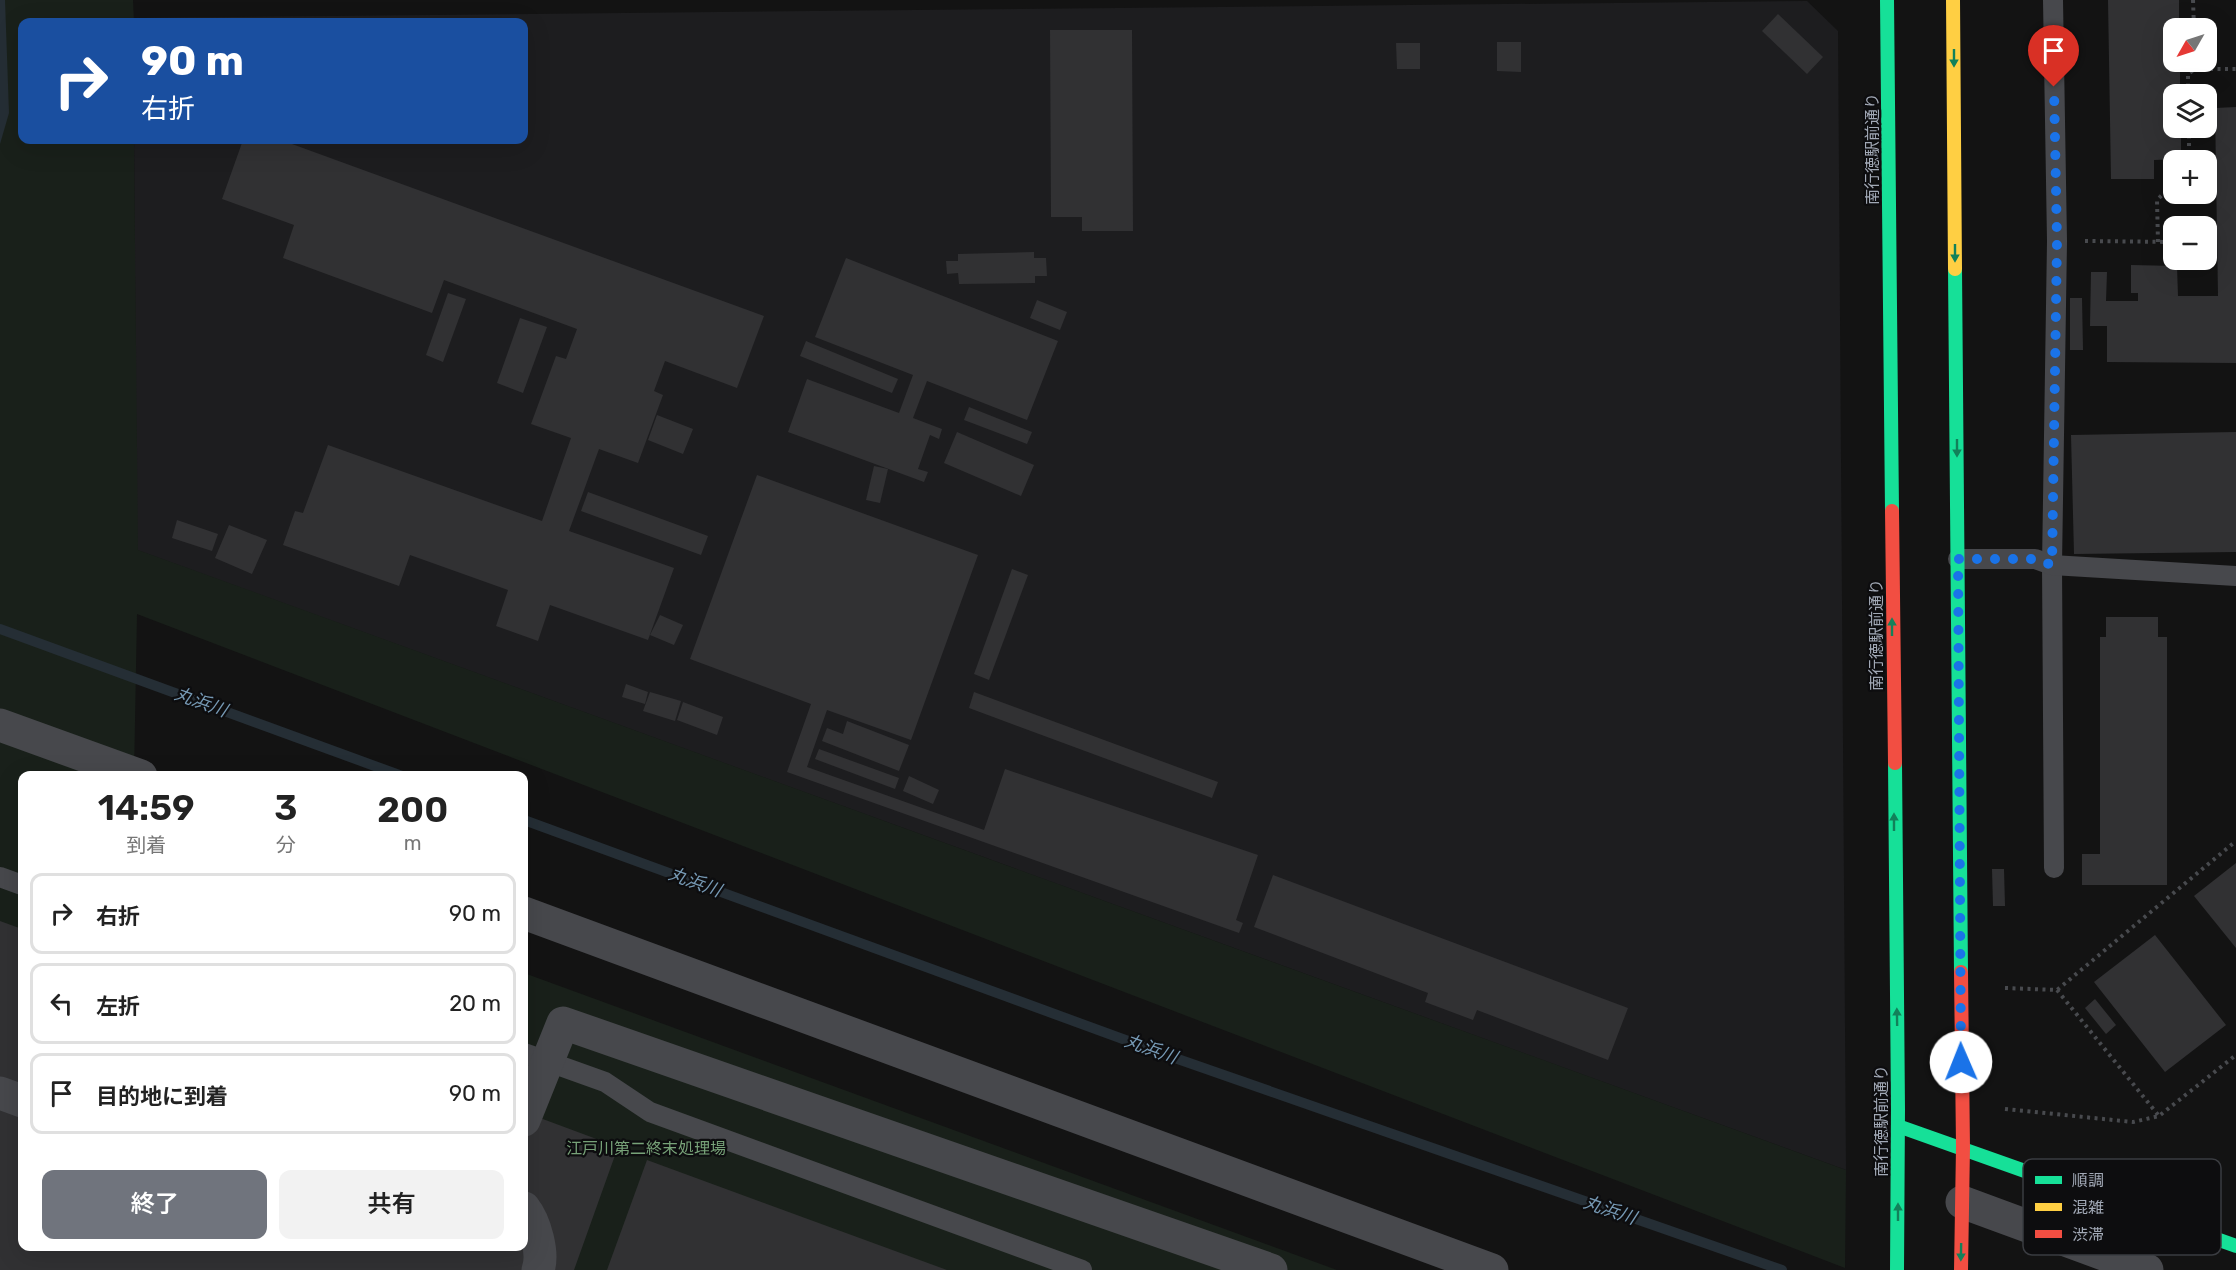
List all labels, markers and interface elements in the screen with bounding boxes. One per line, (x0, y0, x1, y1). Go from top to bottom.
north arrow (2163, 18, 2217, 72)
map controls (2163, 18, 2217, 270)
pin (2028, 25, 2079, 87)
icon: arrive (2037, 34, 2070, 67)
text: 90 m (141, 36, 244, 86)
icon: right (42, 42, 120, 120)
one-way arrow (1949, 49, 1959, 68)
button: layers (2163, 84, 2217, 138)
text: 右折 (141, 93, 195, 125)
street label: 南行徳駅前通り (1863, 93, 1882, 205)
button: + (2163, 150, 2217, 204)
button: − (2163, 216, 2217, 270)
one-way arrow (1950, 244, 1960, 263)
one-way arrow (1952, 439, 1962, 458)
street label: 南行徳駅前通り (1867, 579, 1886, 691)
one-way arrow (1887, 617, 1897, 636)
water label: 丸浜川 (172, 682, 232, 722)
text: 14:59 (98, 786, 195, 829)
text: 3 (274, 786, 298, 829)
text: 200 (377, 788, 448, 831)
one-way arrow (1889, 812, 1899, 831)
text: m (404, 831, 422, 855)
text: 到着 (126, 833, 166, 857)
text: 分 (276, 833, 296, 857)
water label: 丸浜川 (666, 862, 726, 902)
icon: right (45, 897, 78, 930)
text: 90 m (449, 900, 501, 927)
text: 右折 (96, 903, 140, 930)
icon: left (45, 987, 78, 1020)
text: 20 m (449, 990, 501, 1017)
text: 左折 (96, 993, 140, 1020)
one-way arrow (1892, 1007, 1902, 1026)
water label: 丸浜川 (1122, 1029, 1182, 1069)
position arrow (1929, 1030, 1993, 1094)
street label: 南行徳駅前通り (1872, 1065, 1891, 1177)
icon: arrive (45, 1077, 78, 1110)
text: 90 m (449, 1080, 501, 1107)
text: 目的地に到着 (96, 1083, 228, 1110)
park label: 江戸川第二終末処理場 (566, 1139, 726, 1158)
legend (2023, 1159, 2221, 1255)
button: 終了 (42, 1170, 267, 1239)
button: 共有 (279, 1170, 504, 1239)
text: 順調 (2072, 1171, 2104, 1190)
water label: 丸浜川 (1581, 1191, 1641, 1230)
text: 混雑 (2072, 1198, 2104, 1217)
one-way arrow (1893, 1202, 1903, 1221)
text: 渋滞 (2072, 1225, 2104, 1244)
one-way arrow (1956, 1243, 1966, 1262)

